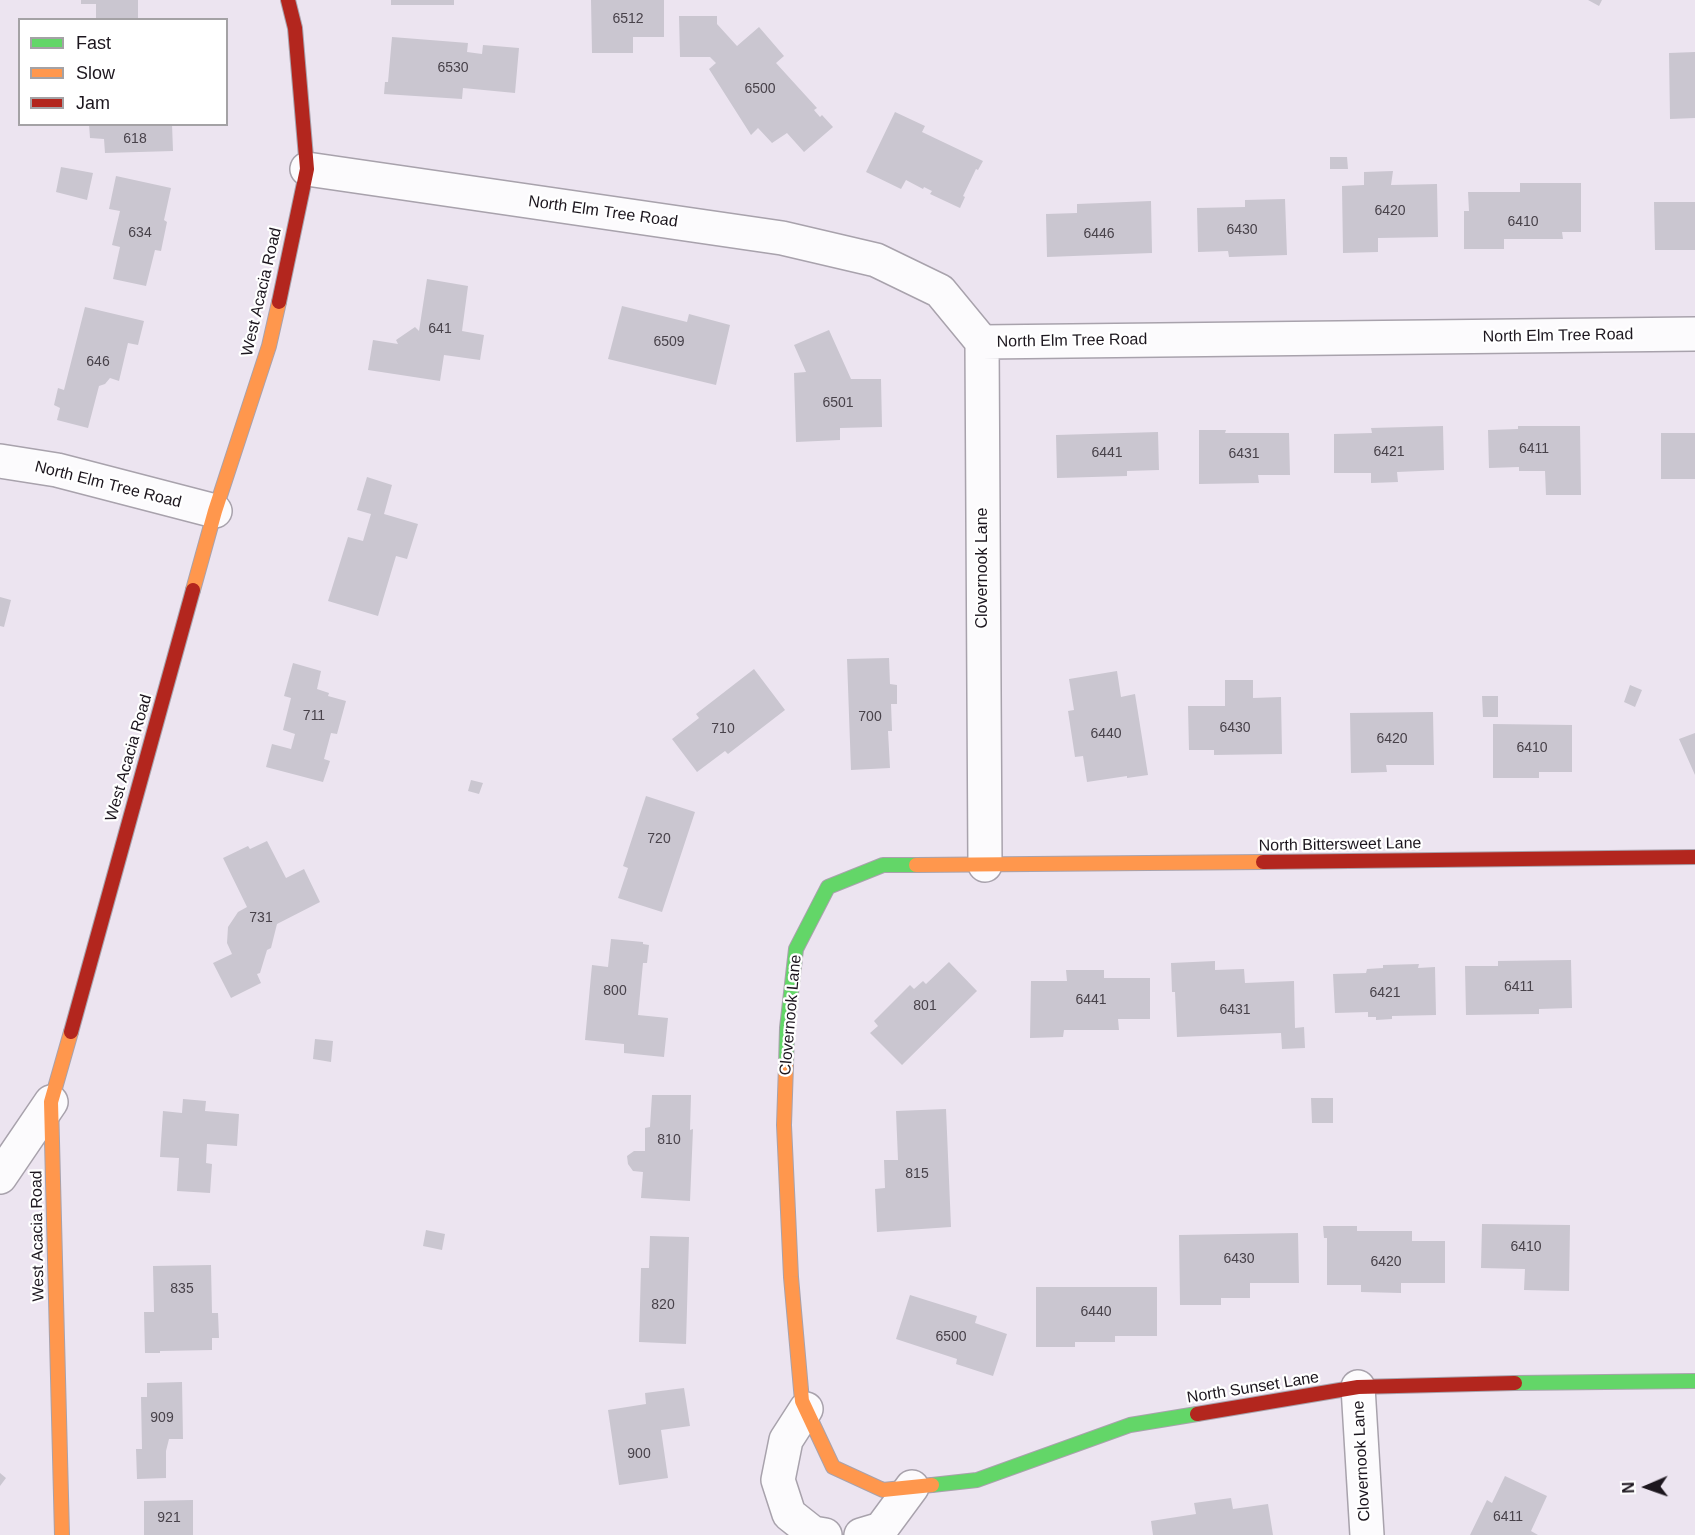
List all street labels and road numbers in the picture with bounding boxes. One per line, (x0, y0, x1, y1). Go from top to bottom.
street label: North Elm Tree Road (527, 192, 679, 232)
street label: West Acacia Road (238, 226, 286, 358)
street label: North Elm Tree Road (1483, 325, 1633, 347)
street label: North Elm Tree Road (997, 330, 1147, 352)
street label: North Elm Tree Road (33, 457, 183, 513)
street label: Clovernook Lane (973, 508, 993, 628)
street label: West Acacia Road (102, 692, 156, 824)
street label: North Bittersweet Lane (1258, 834, 1422, 856)
street label: Clovernook Lane (776, 954, 806, 1076)
street label: West Acacia Road (27, 1170, 49, 1302)
street label: North Sunset Lane (1186, 1368, 1320, 1408)
street label: Clovernook Lane (1349, 1400, 1375, 1522)

